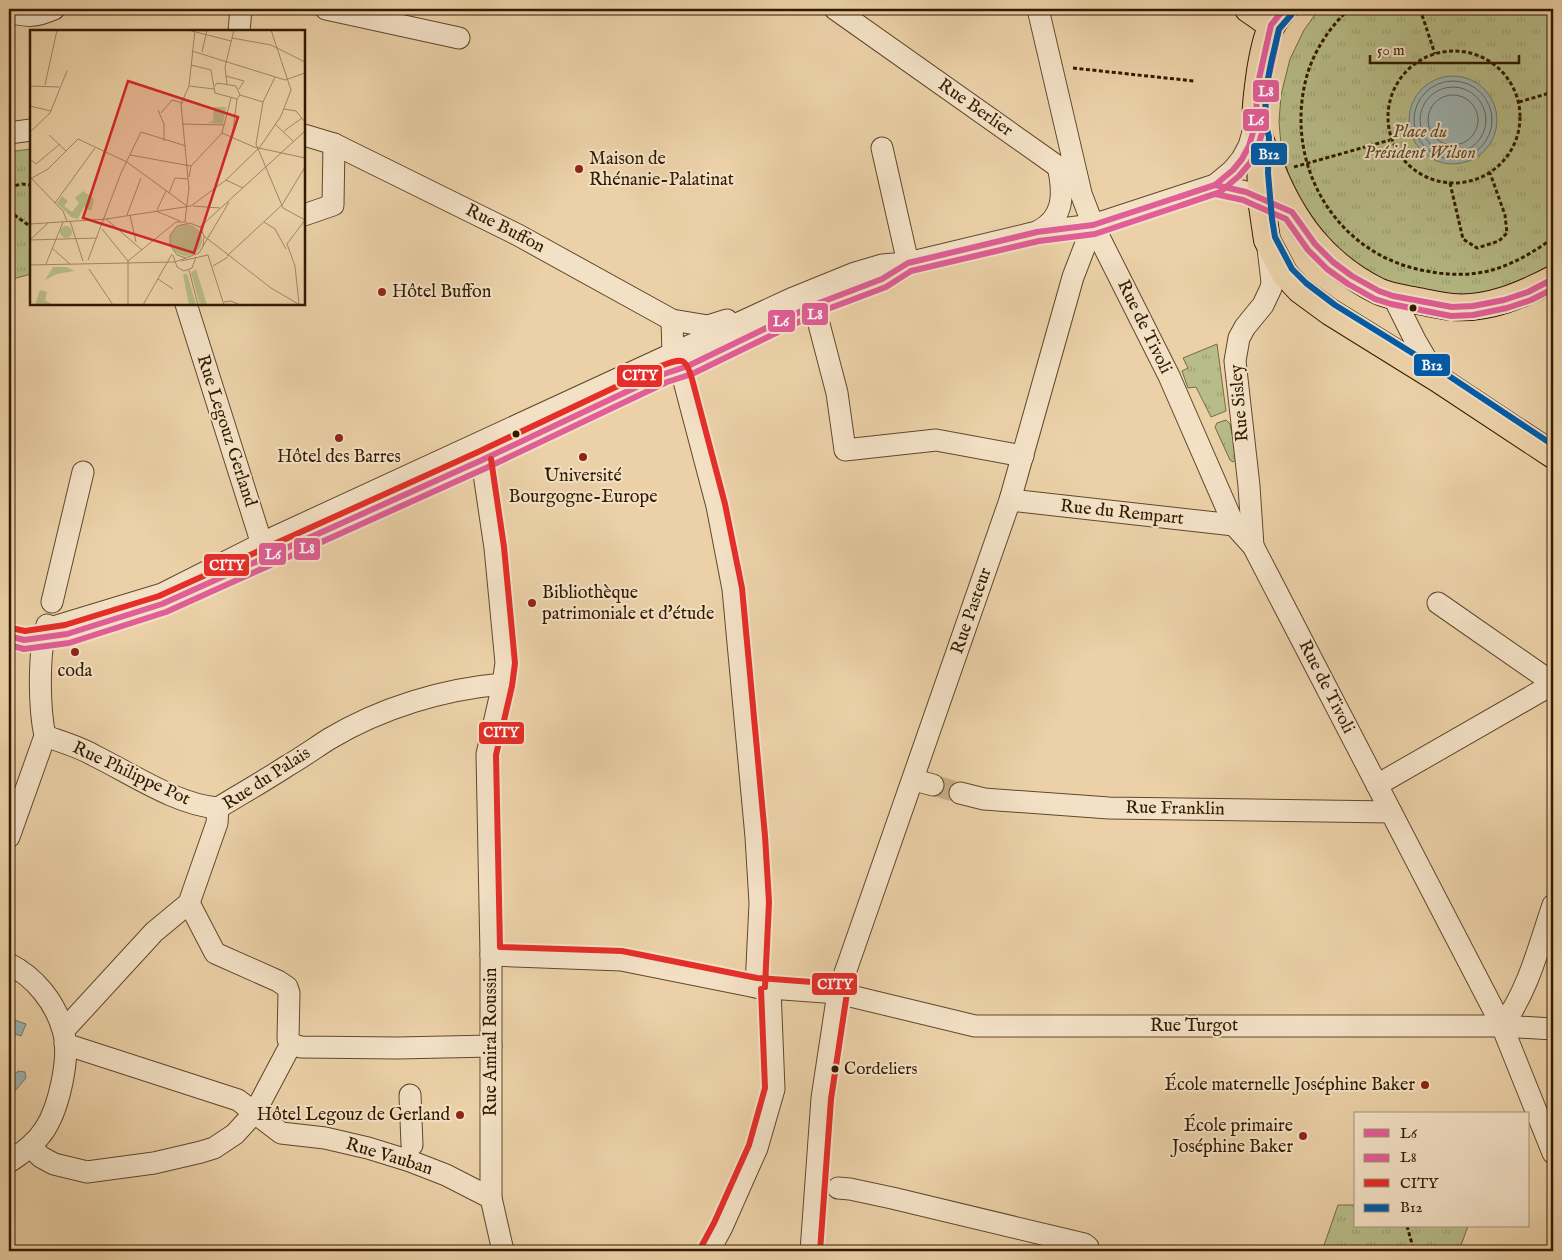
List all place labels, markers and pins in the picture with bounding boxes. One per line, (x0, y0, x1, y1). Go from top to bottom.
place label: Maison de Rhénanie-Palatinat (589, 148, 734, 192)
marker: Maison de Rhénanie-Palatinat (573, 163, 585, 175)
place label: Hôtel Buffon (392, 281, 492, 304)
marker: Hôtel Buffon (376, 286, 388, 298)
unlabelled marker (1408, 303, 1418, 313)
unlabelled marker (511, 429, 521, 439)
marker: Hôtel des Barres (333, 432, 345, 444)
place label: Hôtel des Barres (277, 446, 401, 469)
marker: Université Bourgogne-Europe (577, 451, 589, 463)
place label: Université Bourgogne-Europe (508, 465, 658, 509)
place label: Bibliothèque patrimoniale et d'étude (542, 582, 714, 626)
marker: Bibliothèque patrimoniale et d'étude (526, 597, 538, 609)
marker: coda (69, 646, 81, 658)
place label: coda (58, 660, 93, 683)
place label: Cordeliers (844, 1059, 918, 1080)
marker: Cordeliers (830, 1064, 840, 1074)
place label: École maternelle Joséphine Baker (1165, 1072, 1415, 1097)
marker: École maternelle Joséphine Baker (1419, 1079, 1431, 1091)
place label: Hôtel Legouz de Gerland (257, 1104, 450, 1127)
marker: Hôtel Legouz de Gerland (454, 1109, 466, 1121)
place label: École primaire Joséphine Baker (1170, 1113, 1293, 1159)
marker: École primaire Joséphine Baker (1297, 1130, 1309, 1142)

